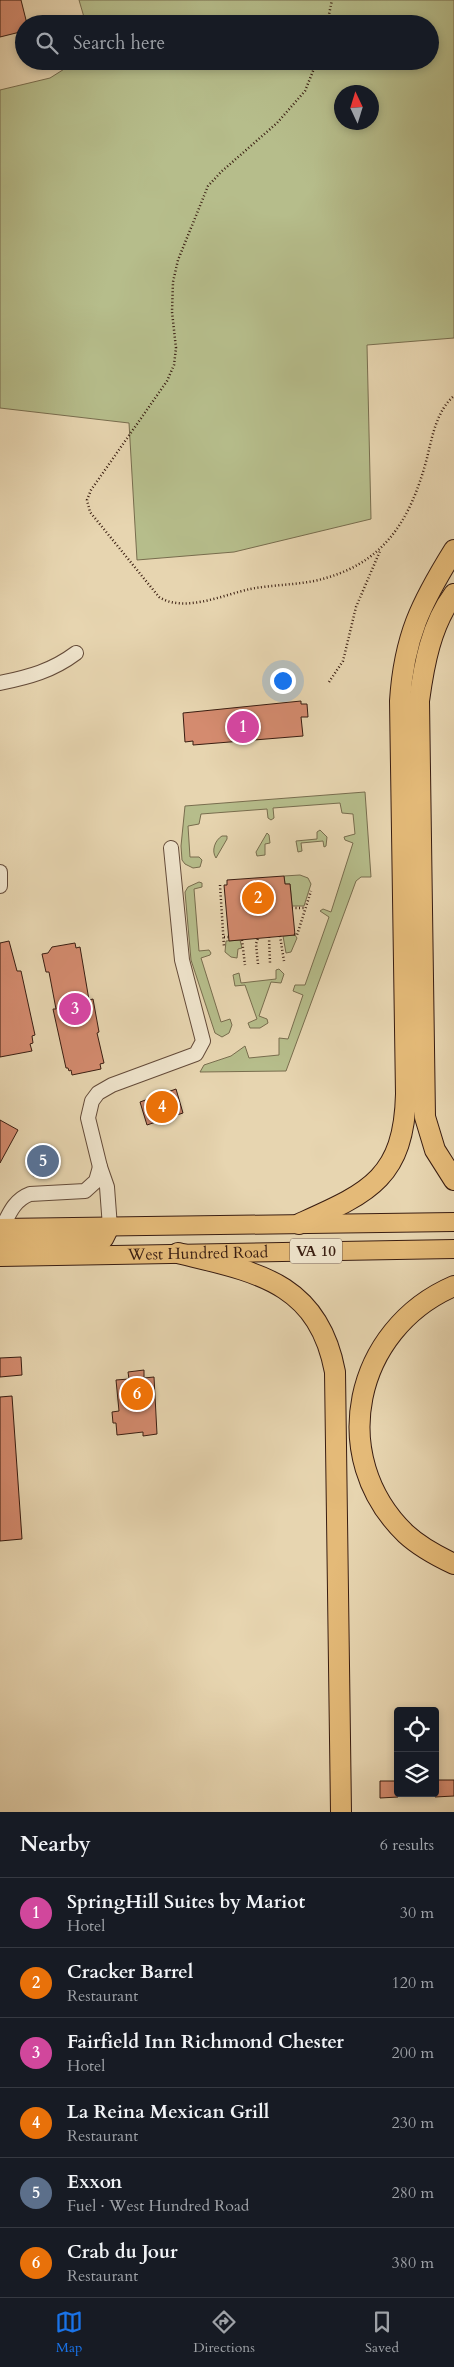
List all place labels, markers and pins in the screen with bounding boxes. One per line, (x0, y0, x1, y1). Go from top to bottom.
pin: 1 (227, 708, 259, 746)
pin: 2 (242, 879, 274, 917)
pin: 3 (59, 990, 91, 1028)
pin: 4 (146, 1088, 178, 1126)
pin: 5 (27, 1142, 59, 1180)
pin: 6 (121, 1375, 153, 1413)

